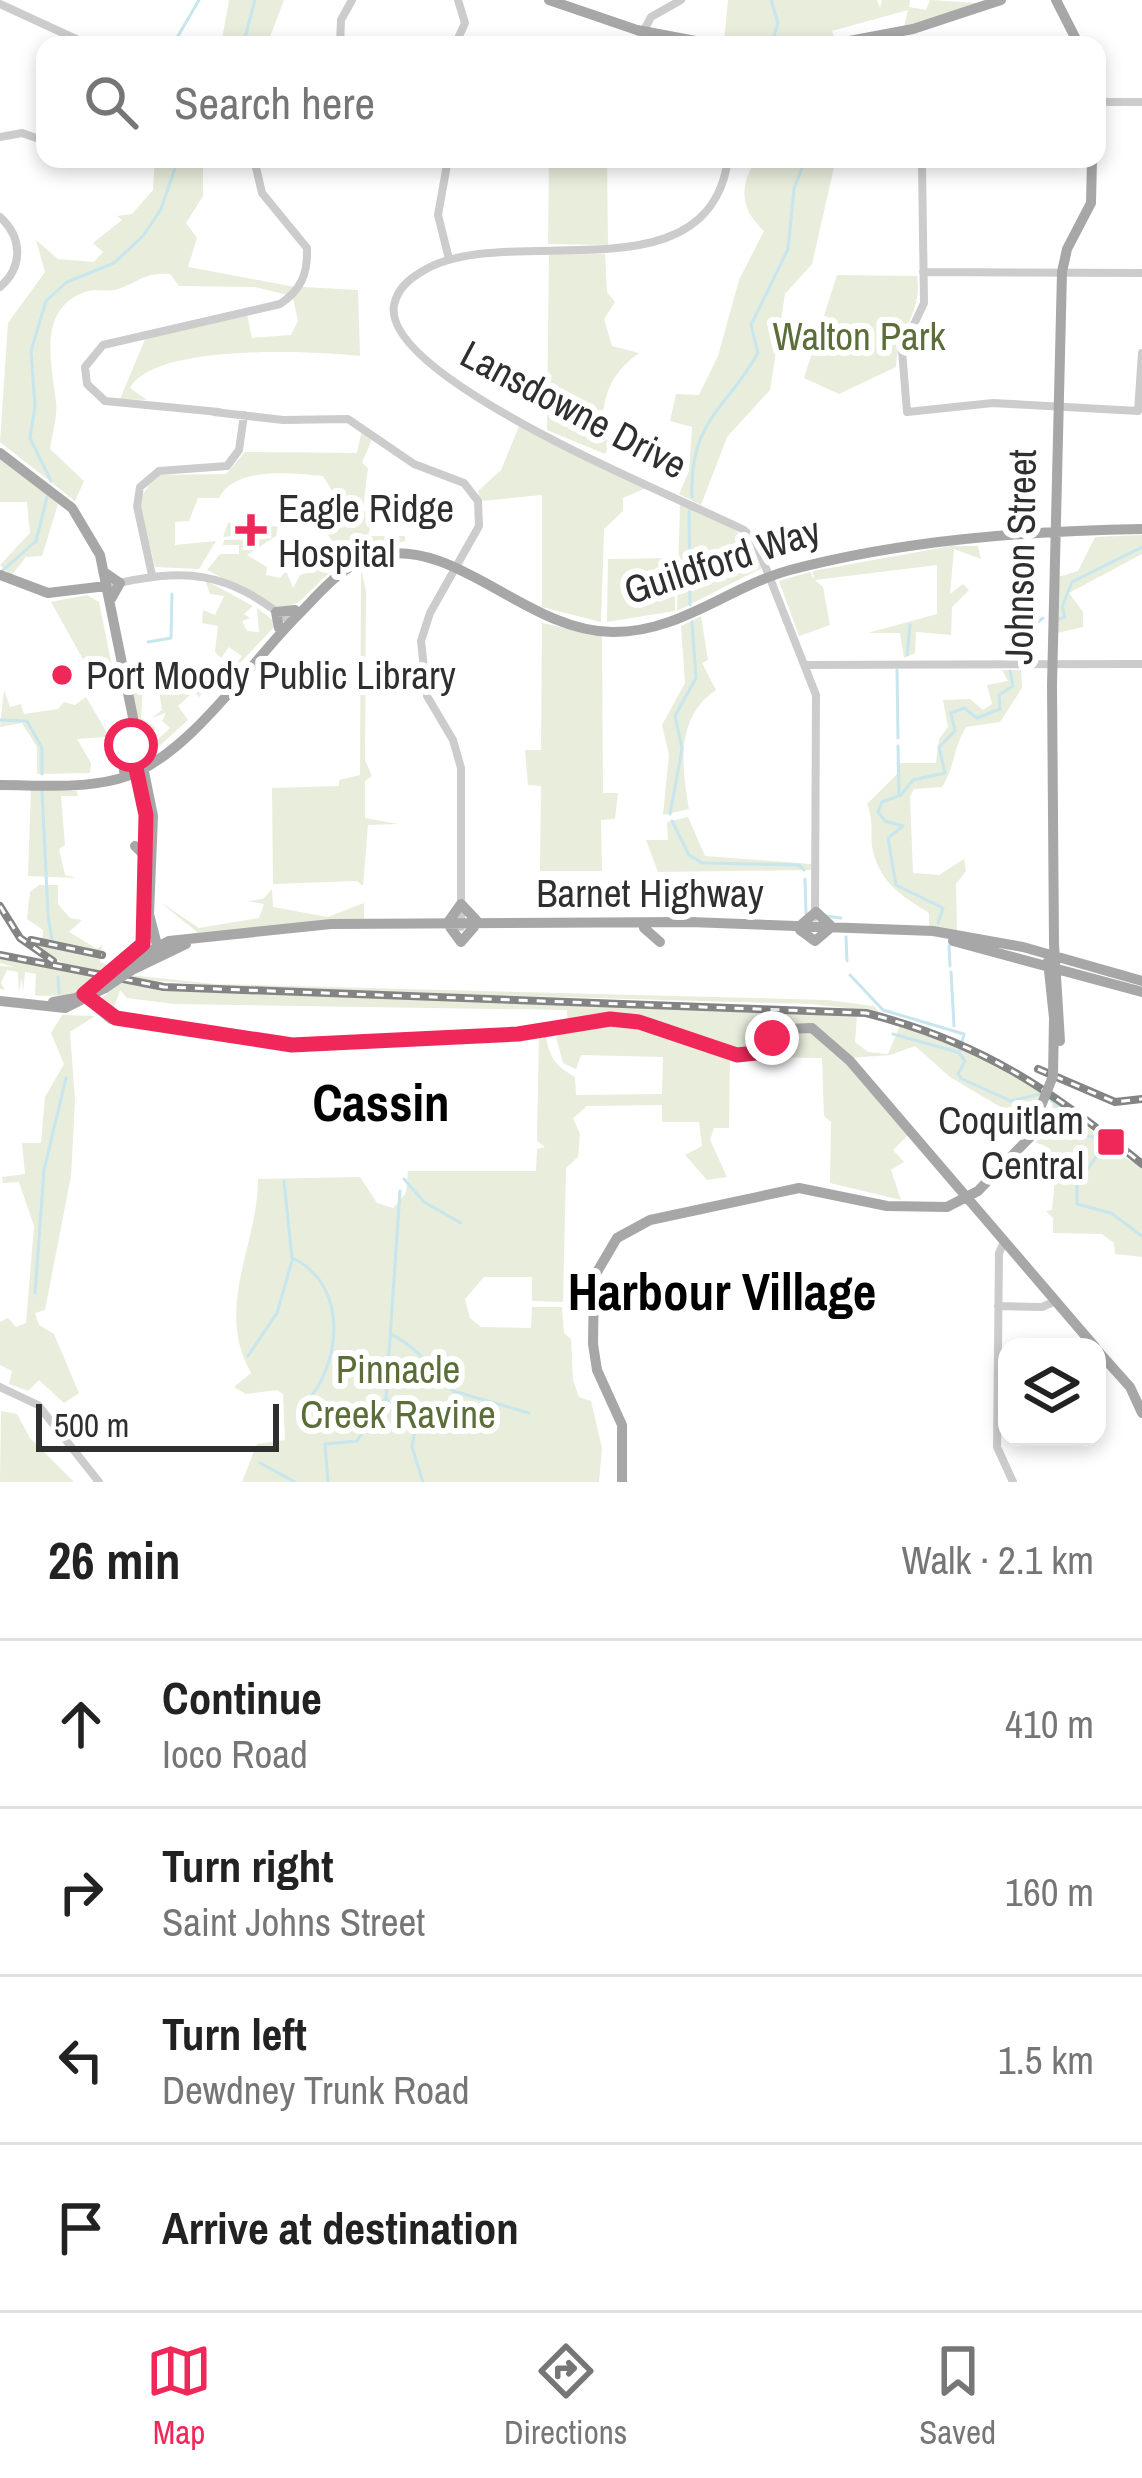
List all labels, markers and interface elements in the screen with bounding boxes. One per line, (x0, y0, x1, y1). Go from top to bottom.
search box (36, 36, 1106, 168)
icon: search (78, 69, 144, 135)
text: Search here (174, 72, 375, 133)
park label: Walton Park (772, 310, 947, 362)
street label: Lansdowne Drive (452, 328, 696, 490)
street label: Johnson Street (992, 449, 1048, 665)
place label: Eagle Ridge Hospital (278, 482, 454, 579)
street label: Guildford Way (617, 504, 827, 616)
marker: Eagle Ridge Hospital (235, 514, 267, 546)
place label: Port Moody Public Library (86, 649, 456, 701)
marker: Port Moody Public Library (49, 662, 75, 688)
route start (104, 718, 158, 772)
street label: Barnet Highway (536, 867, 764, 919)
route end (745, 1011, 799, 1065)
district label: Cassin (312, 1068, 450, 1137)
place label: Coquitlam Central (938, 1094, 1084, 1191)
marker: Coquitlam Central (1095, 1126, 1127, 1158)
district label: Harbour Village (568, 1257, 876, 1326)
map controls (998, 1338, 1106, 1446)
button: layers (998, 1338, 1106, 1446)
park label: Pinnacle Creek Ravine (300, 1343, 496, 1440)
scale bar (36, 1398, 279, 1451)
text: 500 m (54, 1403, 129, 1447)
text: 26 min (48, 1526, 181, 1595)
text: Walk · 2.1 km (901, 1534, 1094, 1586)
text: Continue (162, 1667, 322, 1728)
icon: ahead (48, 1691, 114, 1757)
text: 410 m (1005, 1698, 1094, 1750)
text: Ioco Road (162, 1728, 308, 1780)
text: Turn right (162, 1835, 334, 1896)
icon: right (48, 1859, 114, 1925)
text: 160 m (1005, 1866, 1094, 1918)
text: Saint Johns Street (162, 1896, 425, 1948)
text: Turn left (162, 2003, 307, 2064)
icon: left (48, 2027, 114, 2093)
text: 1.5 km (998, 2034, 1094, 2086)
text: Dewdney Trunk Road (162, 2064, 470, 2116)
icon: arrive (48, 2195, 114, 2261)
text: Arrive at destination (162, 2197, 519, 2258)
tab: Map (146, 2338, 212, 2454)
tab: Directions (504, 2338, 627, 2454)
tab: Saved (919, 2338, 996, 2454)

